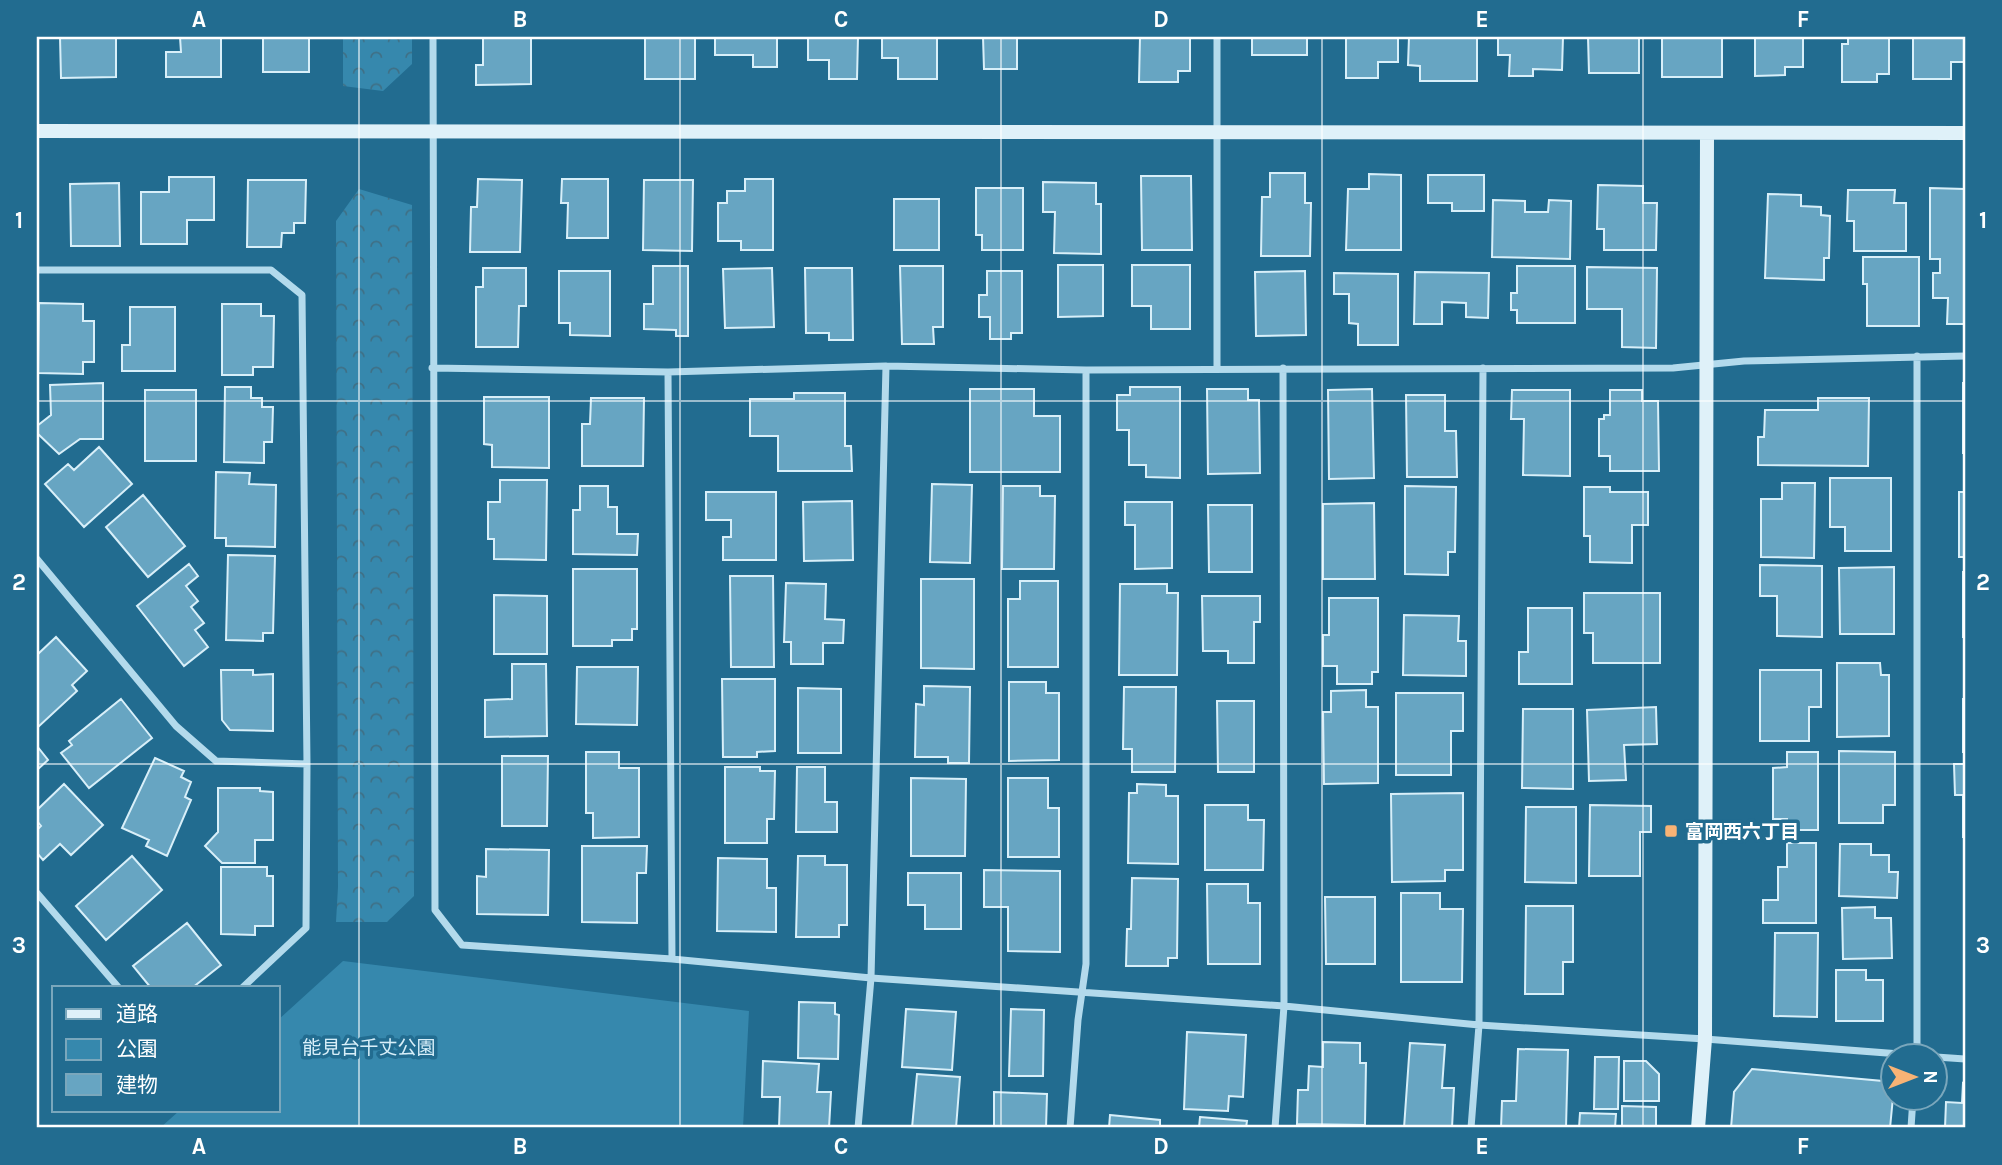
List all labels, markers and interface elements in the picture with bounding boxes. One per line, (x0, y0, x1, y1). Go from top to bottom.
text: A (192, 6, 206, 33)
text: B (513, 6, 527, 33)
text: C (834, 6, 848, 33)
text: D (1153, 6, 1169, 33)
text: E (1475, 6, 1489, 33)
text: F (1797, 6, 1809, 33)
text: 1 (15, 207, 23, 234)
text: 1 (1979, 207, 1987, 234)
text: 2 (12, 569, 26, 596)
text: 2 (1976, 569, 1990, 596)
place label: 富岡西六丁目 (1685, 821, 1799, 843)
marker: 富岡西六丁目 (1663, 823, 1679, 839)
text: 3 (12, 932, 26, 959)
text: 3 (1976, 932, 1990, 959)
legend (52, 986, 280, 1112)
text: 道路 (116, 1002, 158, 1026)
text: 公園 (116, 1037, 158, 1061)
park label: 能見台千丈公園 (302, 1037, 436, 1059)
north arrow (1880, 1042, 1950, 1112)
text: N (1919, 1070, 1941, 1084)
text: 建物 (116, 1073, 158, 1097)
text: A (192, 1133, 206, 1160)
text: B (513, 1133, 527, 1160)
text: C (834, 1133, 848, 1160)
text: D (1153, 1133, 1169, 1160)
text: E (1475, 1133, 1489, 1160)
text: F (1797, 1133, 1809, 1160)

